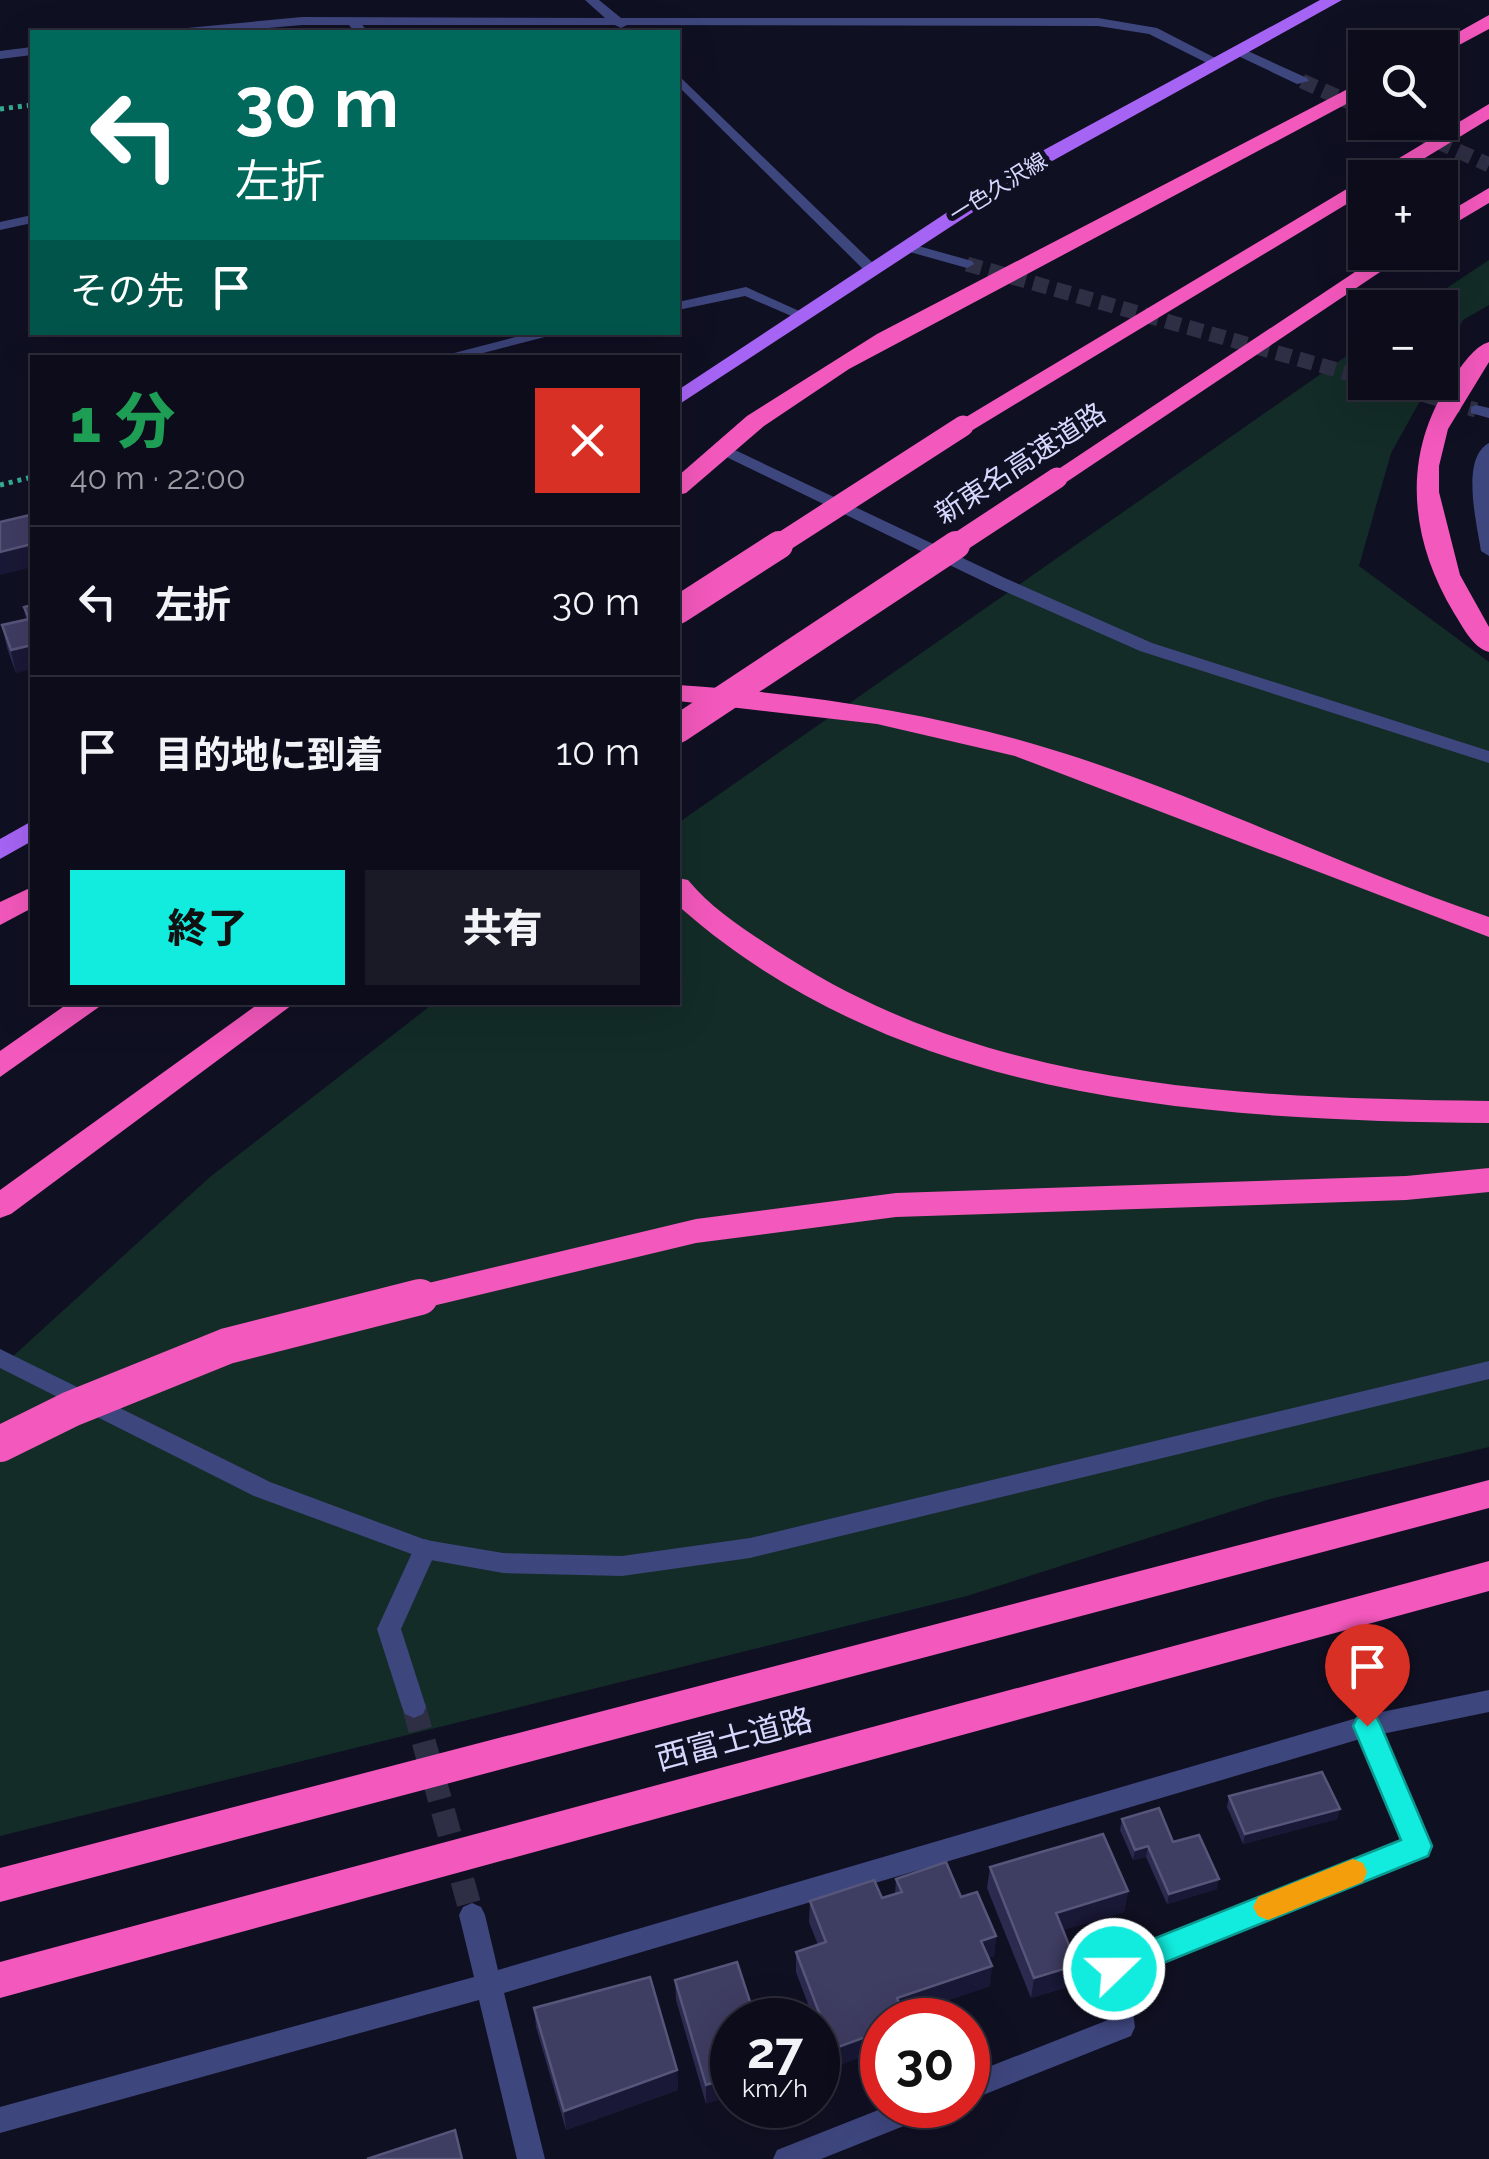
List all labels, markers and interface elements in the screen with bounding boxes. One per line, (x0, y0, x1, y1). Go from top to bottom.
map controls (1348, 30, 1458, 400)
button: search (1348, 30, 1458, 140)
text: 30 m (235, 61, 399, 143)
icon: left (70, 70, 200, 200)
street label: 一色久沢線 (944, 147, 1052, 227)
text: 左折 (235, 155, 325, 208)
button: + (1348, 160, 1458, 270)
icon: arrive (204, 260, 259, 315)
text: その先 (70, 268, 184, 313)
button: − (1348, 290, 1458, 400)
text: 1 分 (70, 386, 175, 456)
button: close (535, 388, 640, 493)
street label: 新東名高速道路 (929, 396, 1111, 531)
text: 40 m · 22:00 (70, 459, 246, 496)
icon: left (70, 574, 125, 629)
text: 30 m (552, 579, 640, 624)
text: 左折 (155, 582, 231, 627)
icon: arrive (70, 724, 125, 779)
text: 10 m (556, 729, 640, 774)
text: 目的地に到着 (155, 732, 383, 777)
button: 終了 (70, 870, 345, 985)
button: 共有 (365, 870, 640, 985)
pin (1325, 1624, 1410, 1727)
icon: arrive (1340, 1639, 1395, 1694)
street label: 西富士道路 (652, 1700, 816, 1777)
position arrow (1062, 1917, 1166, 2021)
speed limit sign: 30 (860, 1998, 990, 2128)
text: 27 (747, 2021, 803, 2080)
text: km/h (742, 2073, 808, 2103)

